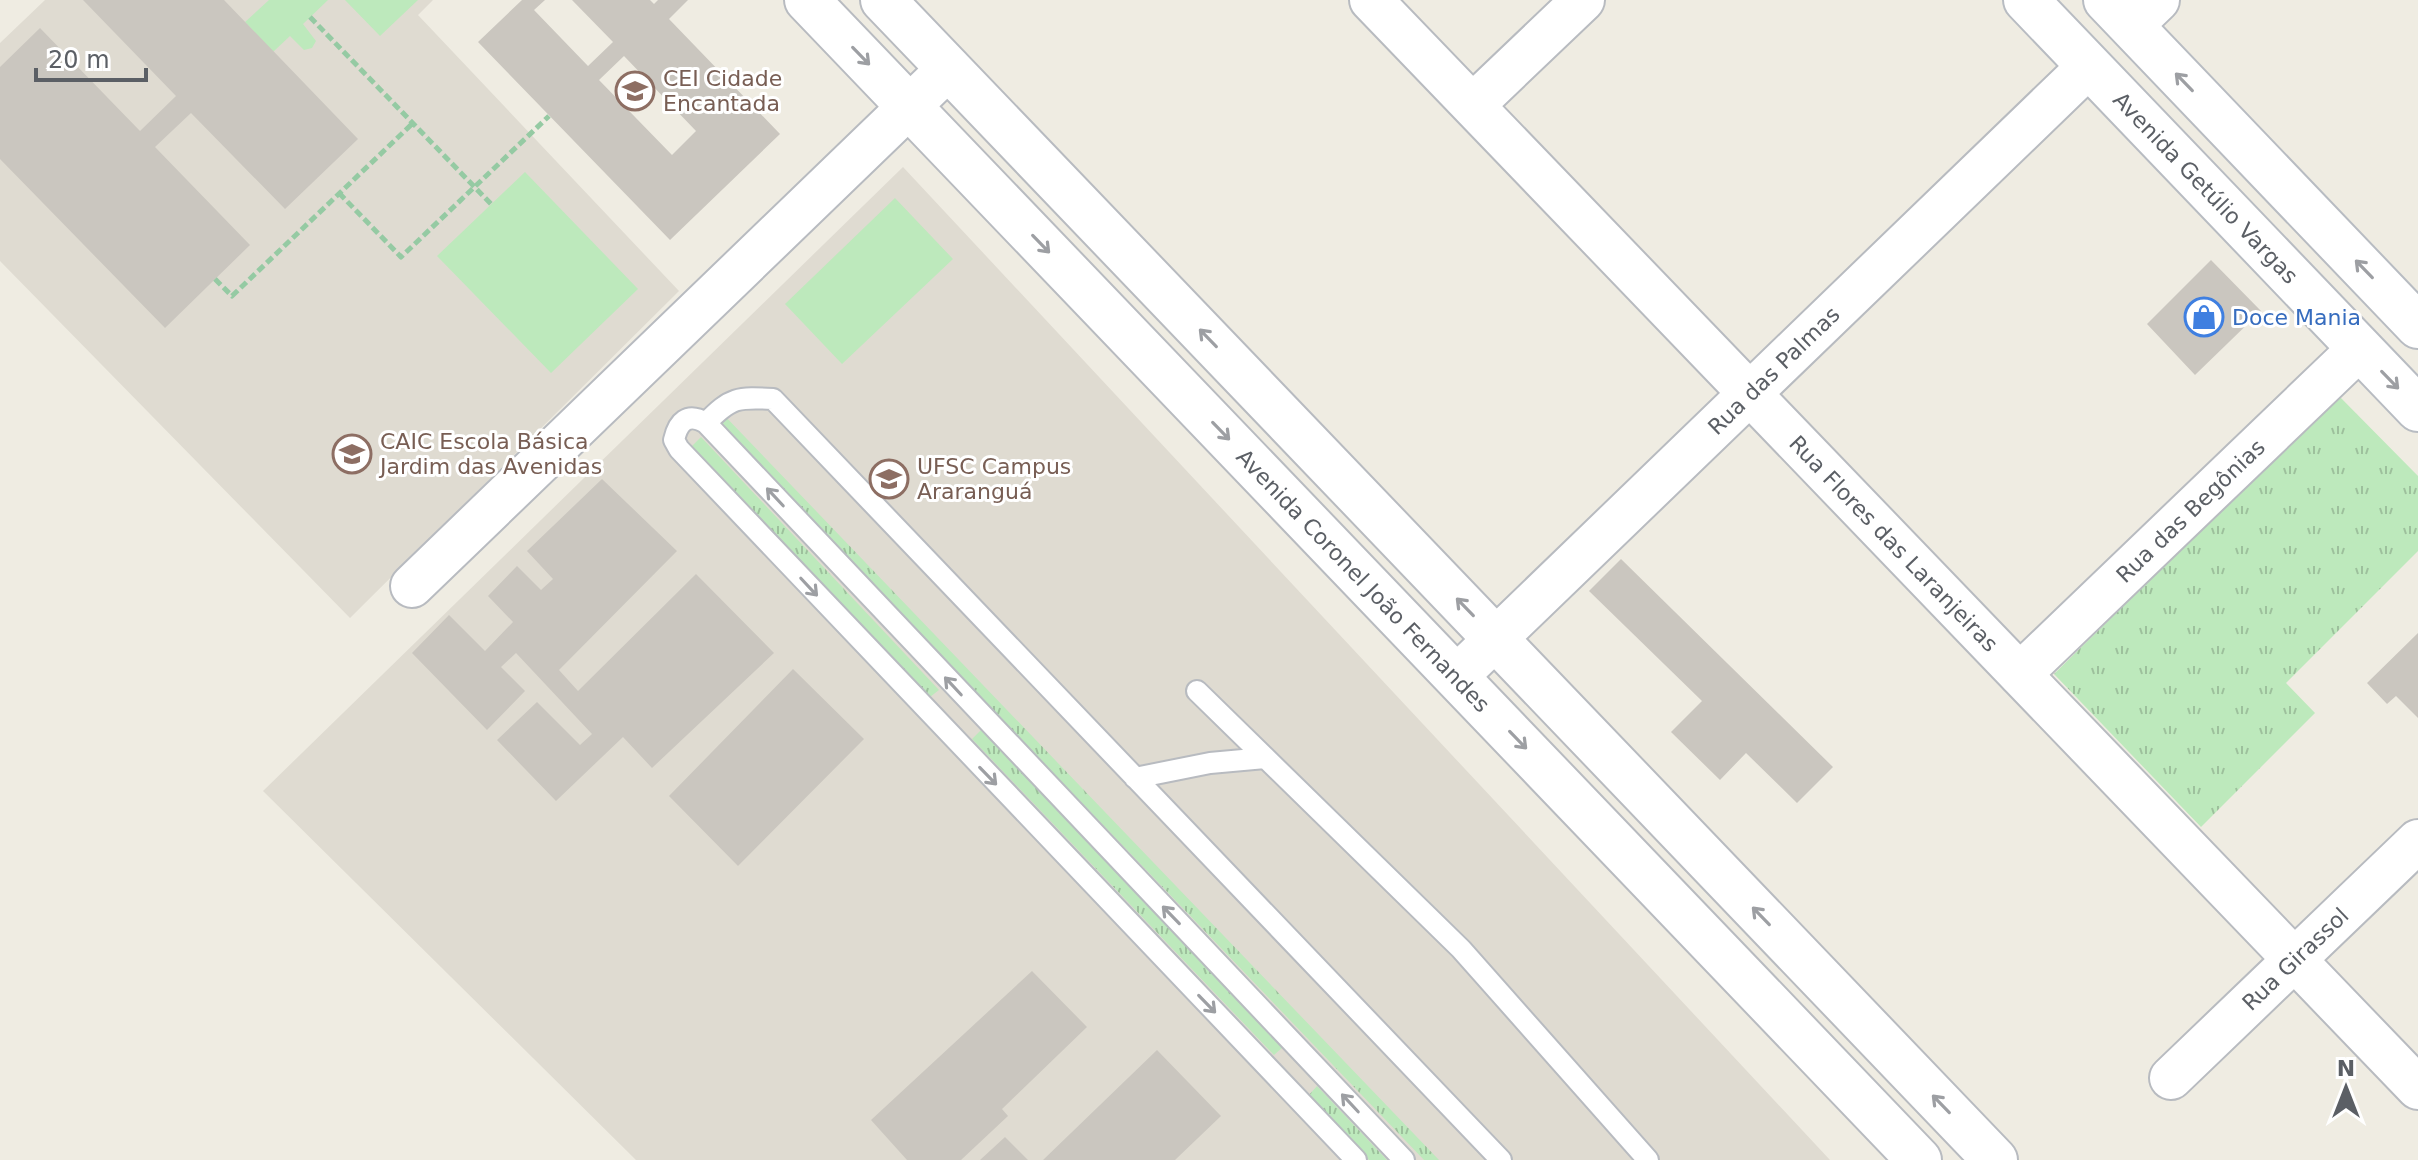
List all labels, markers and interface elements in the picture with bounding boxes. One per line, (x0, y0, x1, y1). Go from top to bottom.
scale bar (36, 32, 146, 82)
text: 20 m (48, 46, 110, 74)
one-way arrow (852, 46, 871, 66)
place label: CEI Cidade Encantada (663, 66, 782, 116)
school or university icon: CEI Cidade Encantada (614, 70, 656, 112)
one-way arrow (2175, 72, 2194, 92)
street label: Avenida Getúlio Vargas (2108, 87, 2303, 289)
one-way arrow (1032, 234, 1051, 254)
one-way arrow (2355, 260, 2374, 279)
shop icon: Doce Mania (2183, 296, 2225, 338)
street label: Rua das Palmas (1703, 302, 1845, 440)
place label: Doce Mania (2232, 305, 2361, 330)
one-way arrow (1198, 328, 1217, 348)
one-way arrow (2380, 370, 2399, 389)
one-way arrow (1212, 421, 1231, 441)
place label: CAIC Escola Básica Jardim das Avenidas (378, 429, 602, 479)
street label: Rua Flores das Laranjeiras (1784, 431, 2003, 657)
school or university icon: CAIC Escola Básica Jardim das Avenidas (331, 433, 373, 475)
street label: Rua das Begônias (2111, 434, 2270, 588)
street label: Avenida Coronel João Fernandes (1231, 444, 1495, 717)
place label: UFSC Campus Araranguá (917, 454, 1071, 504)
school or university icon: UFSC Campus Araranguá (868, 458, 910, 500)
one-way arrow (766, 487, 785, 507)
one-way arrow (800, 577, 819, 597)
one-way arrow (1456, 598, 1475, 617)
one-way arrow (944, 676, 963, 696)
one-way arrow (1508, 730, 1527, 749)
one-way arrow (979, 766, 998, 786)
street label: Rua Girassol (2237, 903, 2354, 1016)
one-way arrow (1162, 905, 1181, 925)
one-way arrow (1752, 907, 1771, 926)
one-way arrow (1197, 994, 1216, 1013)
north arrow (2306, 1048, 2386, 1128)
text: N (2337, 1056, 2355, 1081)
one-way arrow (1342, 1094, 1360, 1114)
one-way arrow (1932, 1095, 1951, 1114)

